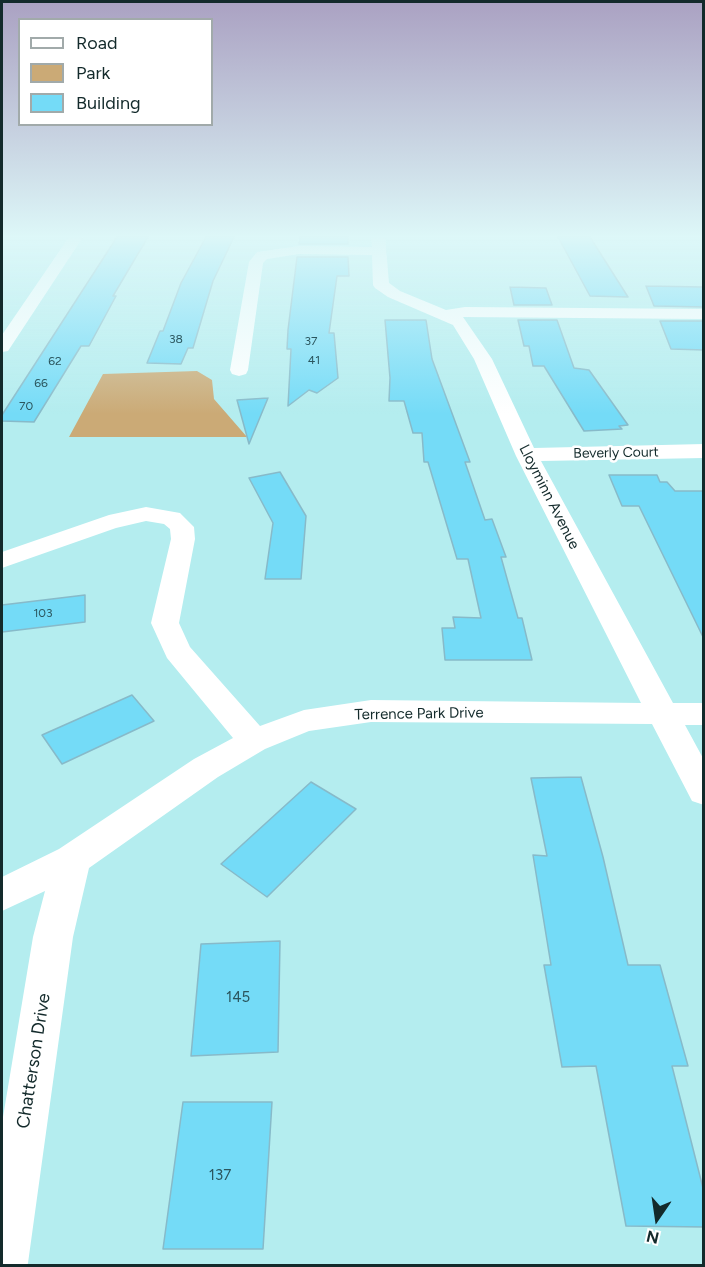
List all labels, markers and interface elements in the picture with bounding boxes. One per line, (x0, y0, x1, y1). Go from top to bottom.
legend (18, 18, 213, 126)
text: Road (76, 32, 117, 54)
text: Park (76, 62, 110, 84)
text: Building (76, 92, 141, 114)
house number: 38 (169, 332, 183, 346)
house number: 37 (305, 334, 317, 348)
house number: 41 (308, 353, 320, 367)
house number: 62 (48, 354, 62, 368)
house number: 66 (34, 376, 48, 390)
house number: 70 (19, 399, 33, 413)
street label: Lloyminn Avenue (515, 442, 583, 552)
street label: Beverly Court (573, 444, 659, 462)
house number: 103 (33, 606, 53, 620)
street label: Terrence Park Drive (354, 704, 484, 724)
house number: 145 (226, 989, 250, 1007)
street label: Chatterson Drive (13, 992, 55, 1130)
house number: 137 (209, 1167, 231, 1185)
north arrow (627, 1189, 687, 1249)
text: N (645, 1226, 661, 1248)

